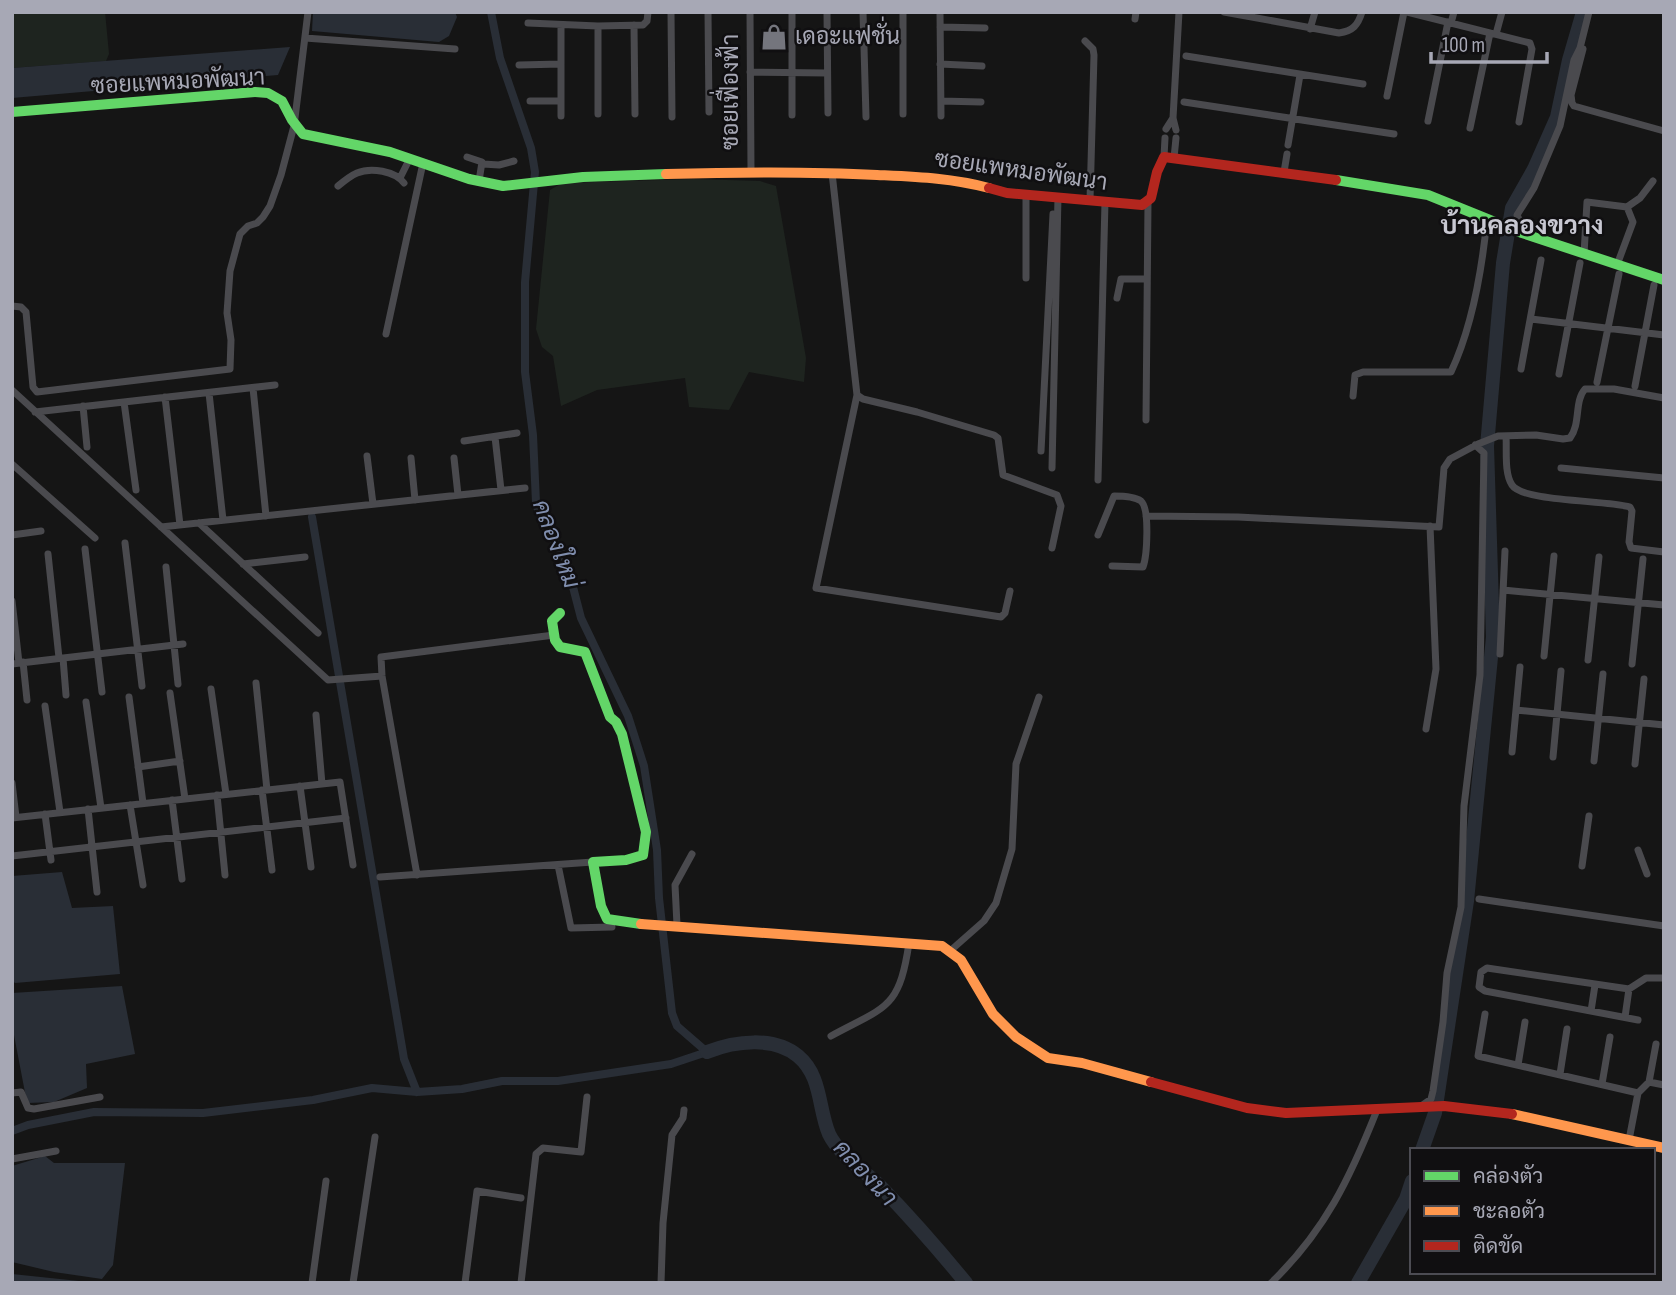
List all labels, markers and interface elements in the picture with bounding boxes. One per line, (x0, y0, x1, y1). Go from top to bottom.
place label: เดอะแฟชั่น (795, 16, 900, 51)
scale bar (1431, 21, 1546, 65)
shop icon: เดอะแฟชั่น (759, 22, 789, 52)
text: 100 m (1442, 33, 1485, 58)
street label: ซอยเฟื่องฟ้า (709, 34, 745, 150)
street label: ซอยแพหมอพัฒนา (90, 62, 266, 101)
street label: ซอยแพหมอพัฒนา (933, 144, 1109, 197)
district label: บ้านคลองขวาง (1440, 208, 1604, 242)
water label: คลองใหม่ (526, 495, 588, 593)
water label: คลองนา (827, 1134, 903, 1212)
legend (1410, 1148, 1655, 1274)
text: คล่องตัว (1473, 1164, 1543, 1189)
text: ชะลอตัว (1473, 1199, 1545, 1224)
text: ติดขัด (1473, 1234, 1523, 1259)

